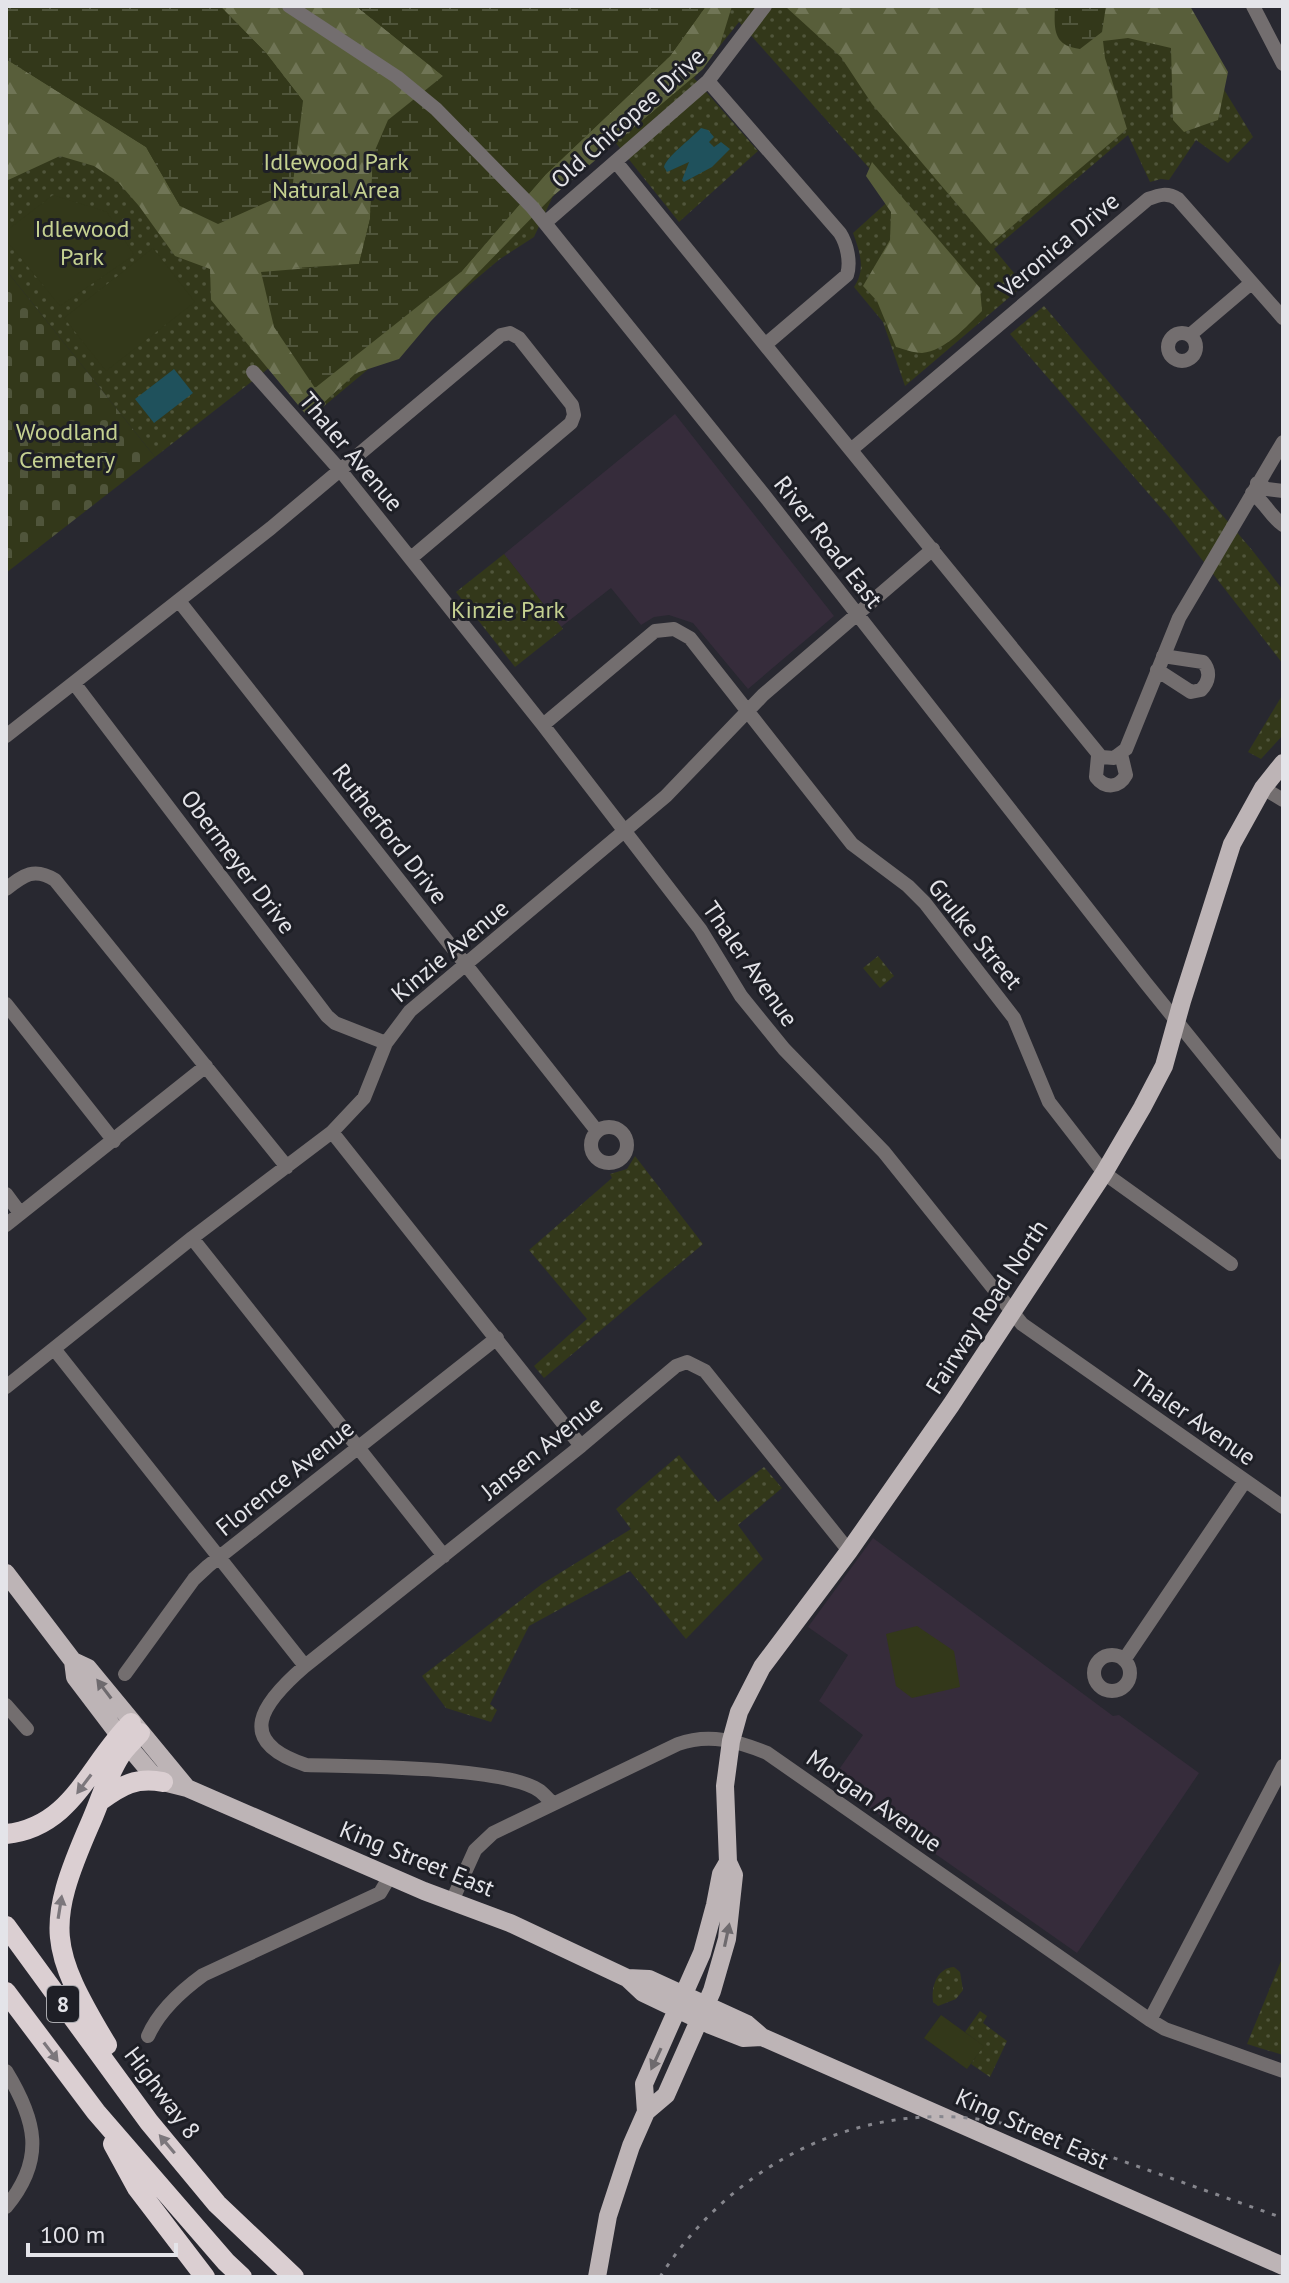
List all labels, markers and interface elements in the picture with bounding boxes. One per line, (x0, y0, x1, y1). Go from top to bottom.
street label: Old Chicopee Drive (544, 40, 711, 195)
park label: Idlewood Park Natural Area (263, 146, 409, 205)
street label: Veronica Drive (991, 185, 1125, 305)
park label: Idlewood Park (35, 213, 129, 272)
street label: Thaler Avenue (292, 386, 410, 518)
park label: Woodland Cemetery (16, 416, 118, 475)
street label: River Road East (767, 470, 890, 614)
park label: Kinzie Park (451, 594, 566, 625)
street label: Rutherford Drive (326, 757, 455, 910)
street label: Obermeyer Drive (174, 784, 303, 940)
street label: Grulke Street (921, 872, 1030, 995)
street label: Kinzie Avenue (385, 892, 515, 1009)
street label: Thaler Avenue (696, 895, 805, 1033)
street label: Fairway Road North (919, 1214, 1054, 1400)
street label: Thaler Avenue (1124, 1363, 1262, 1472)
street label: Jansen Avenue (474, 1389, 609, 1507)
street label: Florence Avenue (209, 1412, 360, 1543)
one-way arrow (97, 1679, 113, 1699)
street label: Morgan Avenue (800, 1742, 948, 1859)
one-way arrow (76, 1774, 92, 1794)
street label: King Street East (335, 1813, 499, 1904)
one-way arrow (55, 1894, 67, 1919)
one-way arrow (722, 1922, 734, 1947)
road number: 8 (47, 1986, 79, 2022)
street label: Highway 8 (118, 2040, 207, 2145)
one-way arrow (43, 2041, 59, 2063)
one-way arrow (649, 2048, 662, 2071)
street label: King Street East (951, 2081, 1114, 2176)
one-way arrow (159, 2134, 176, 2154)
scale bar (28, 2207, 176, 2257)
text: 100 m (40, 2219, 105, 2250)

